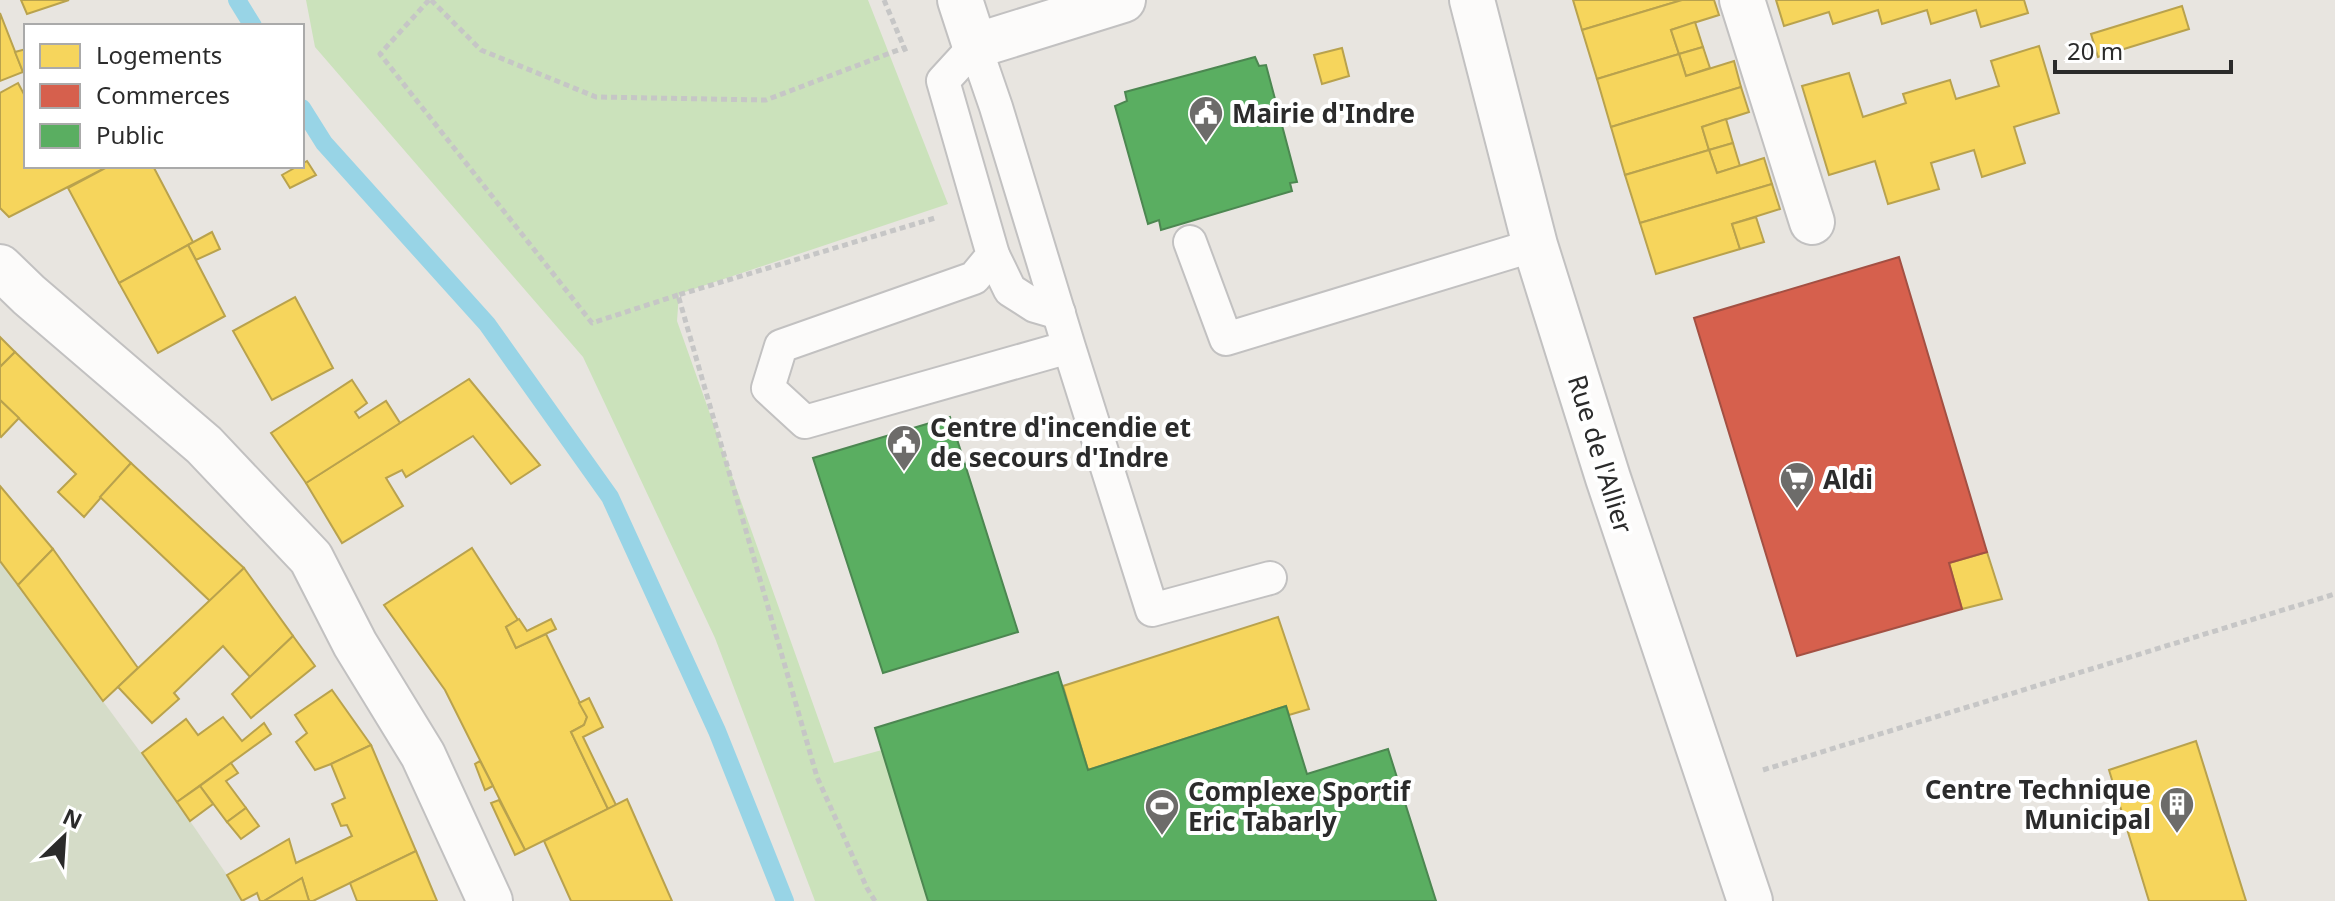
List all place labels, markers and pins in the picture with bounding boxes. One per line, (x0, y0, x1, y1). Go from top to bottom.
public building icon: Mairie d'Indre (1187, 94, 1225, 144)
place label: Mairie d'Indre (1232, 95, 1415, 131)
place label: Centre d'incendie et de secours d'Indre (930, 409, 1191, 475)
public building icon: Centre d'incendie et de secours d'Indre (885, 423, 923, 473)
supermarket icon: Aldi (1778, 460, 1816, 510)
place label: Aldi (1823, 461, 1873, 497)
place label: Centre Technique Municipal (1925, 771, 2151, 837)
place label: Complexe Sportif Eric Tabarly (1188, 773, 1412, 839)
building icon: Centre Technique Municipal (2158, 785, 2196, 835)
sports icon: Complexe Sportif Eric Tabarly (1143, 787, 1181, 837)

